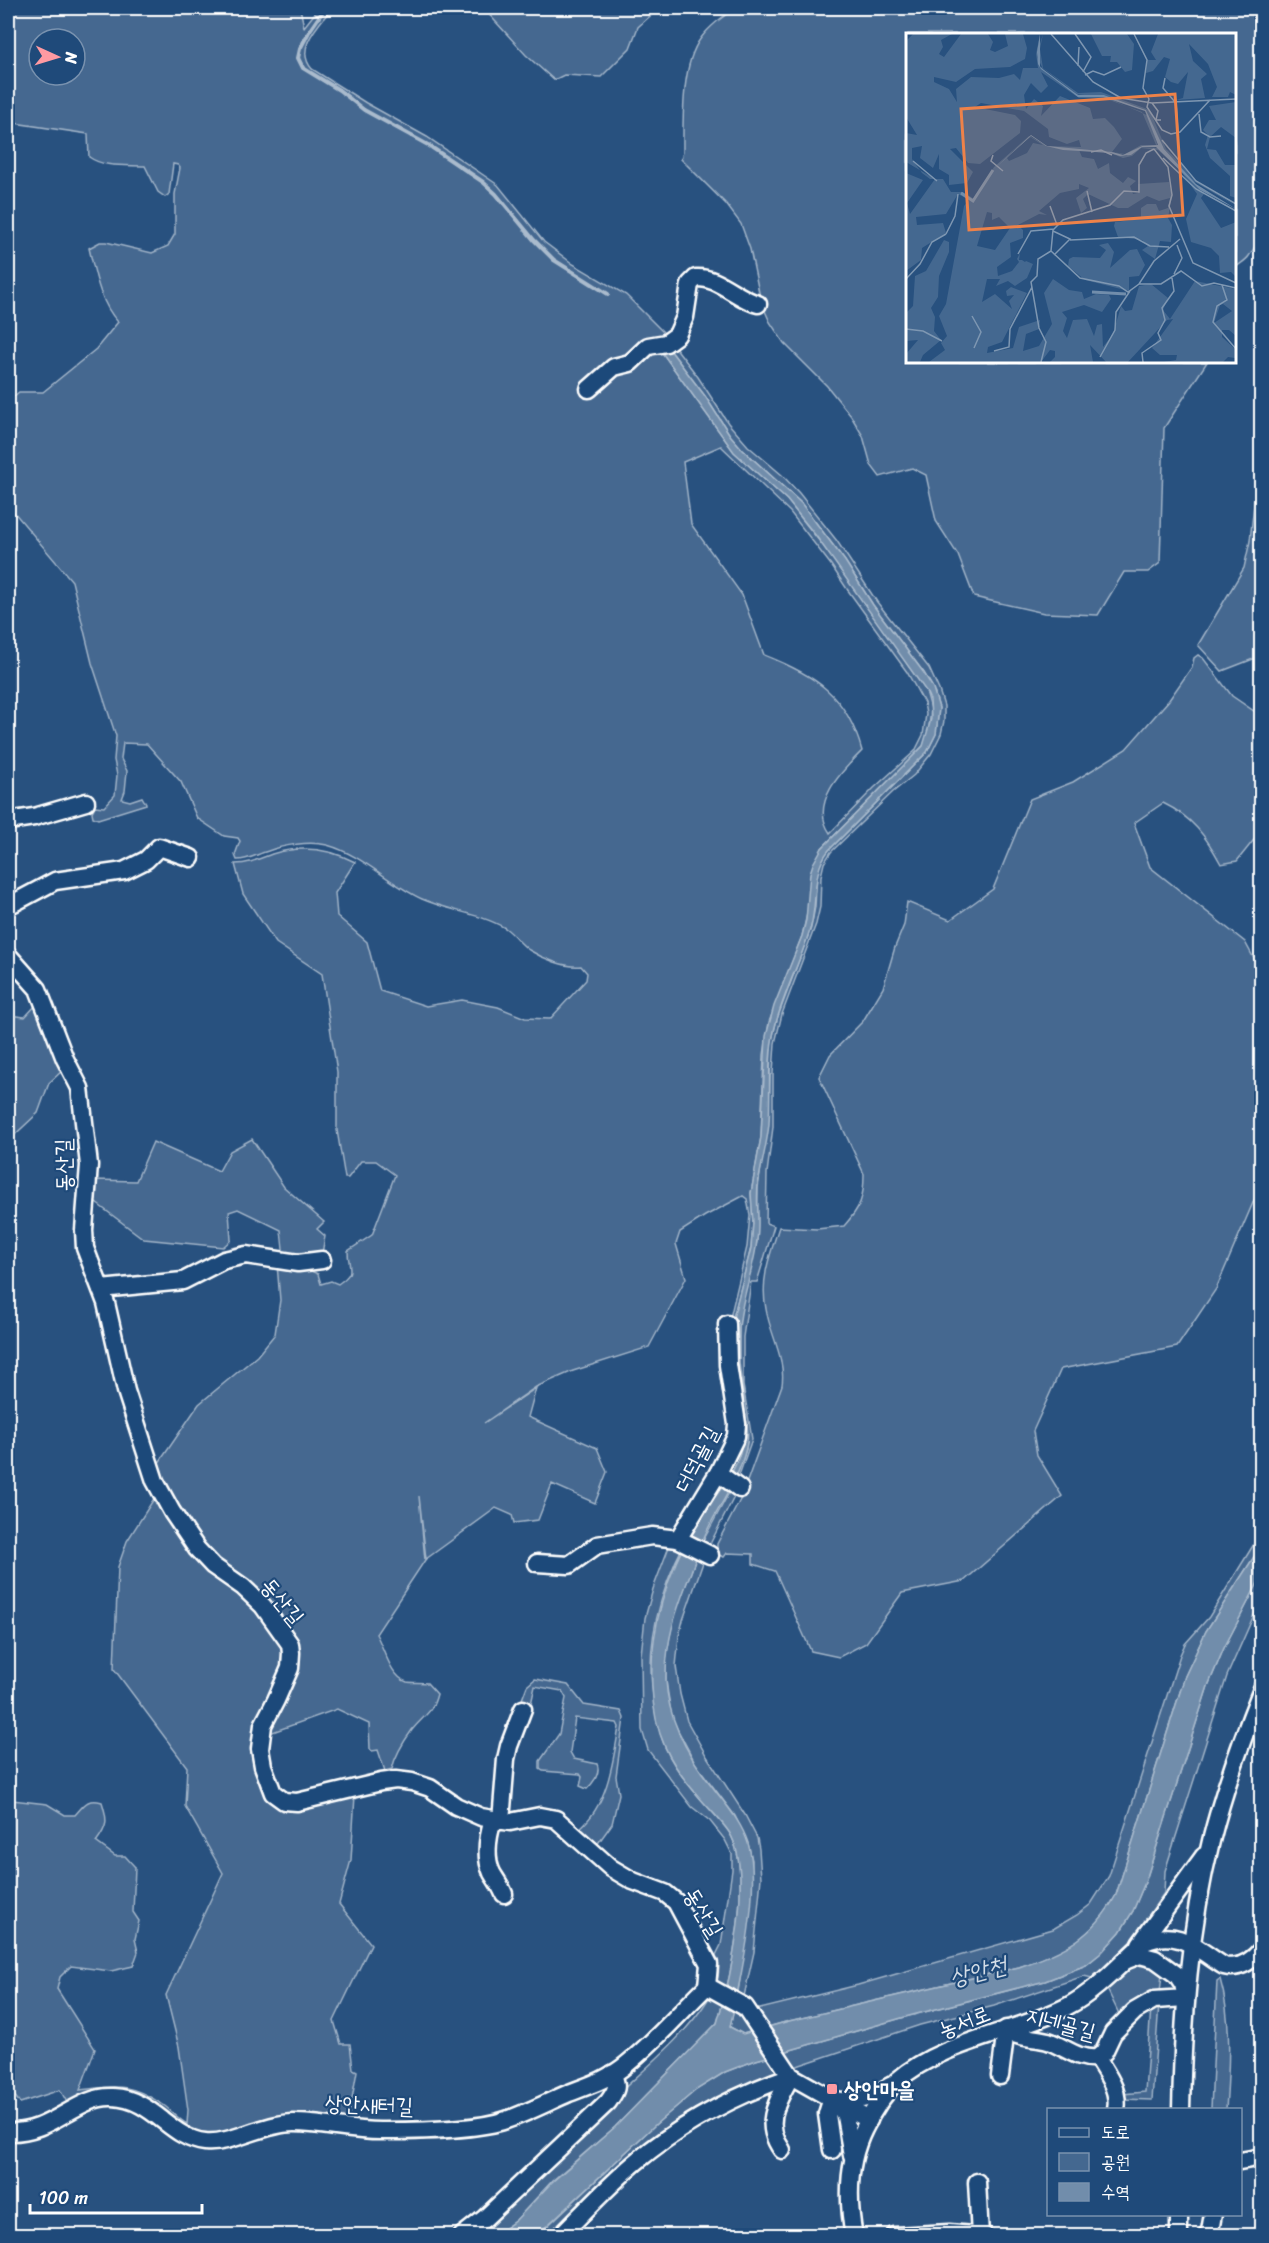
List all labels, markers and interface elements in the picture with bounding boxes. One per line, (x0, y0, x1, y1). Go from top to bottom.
north arrow (27, 27, 87, 87)
inset map (906, 33, 1236, 363)
text: N (57, 50, 86, 65)
street label: 동산길 (44, 1138, 83, 1192)
street label: 더덕골길 (663, 1419, 730, 1500)
street label: 동산길 (251, 1568, 315, 1634)
street label: 동산길 (673, 1879, 734, 1945)
water label: 상안천 (945, 1943, 1014, 1998)
street label: 농서로 (932, 1994, 996, 2049)
street label: 지네골길 (1022, 1995, 1100, 2052)
place label: 상안마을 (843, 2070, 915, 2109)
marker: 상안마을 (825, 2082, 839, 2096)
street label: 상안새터길 (324, 2083, 414, 2126)
legend (1047, 2108, 1242, 2216)
text: 도로 (1101, 2116, 1130, 2148)
text: 공원 (1101, 2146, 1130, 2178)
text: 수역 (1101, 2176, 1130, 2208)
scale bar (30, 2177, 202, 2215)
text: 100 m (39, 2182, 88, 2214)

